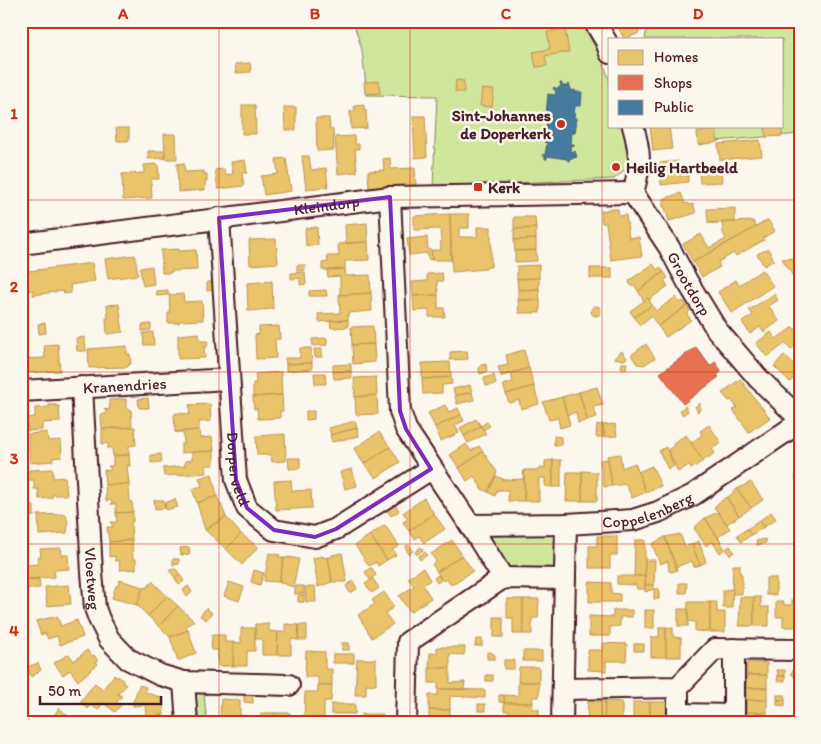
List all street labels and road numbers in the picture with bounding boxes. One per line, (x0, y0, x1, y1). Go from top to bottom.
street label: Kleindorp (293, 191, 361, 219)
street label: Grootdorp (664, 248, 715, 319)
street label: Kranendries (82, 373, 167, 397)
street label: Dorperveld (223, 431, 255, 509)
street label: Coppelenberg (602, 487, 696, 531)
street label: Vloetweg (81, 547, 105, 611)

